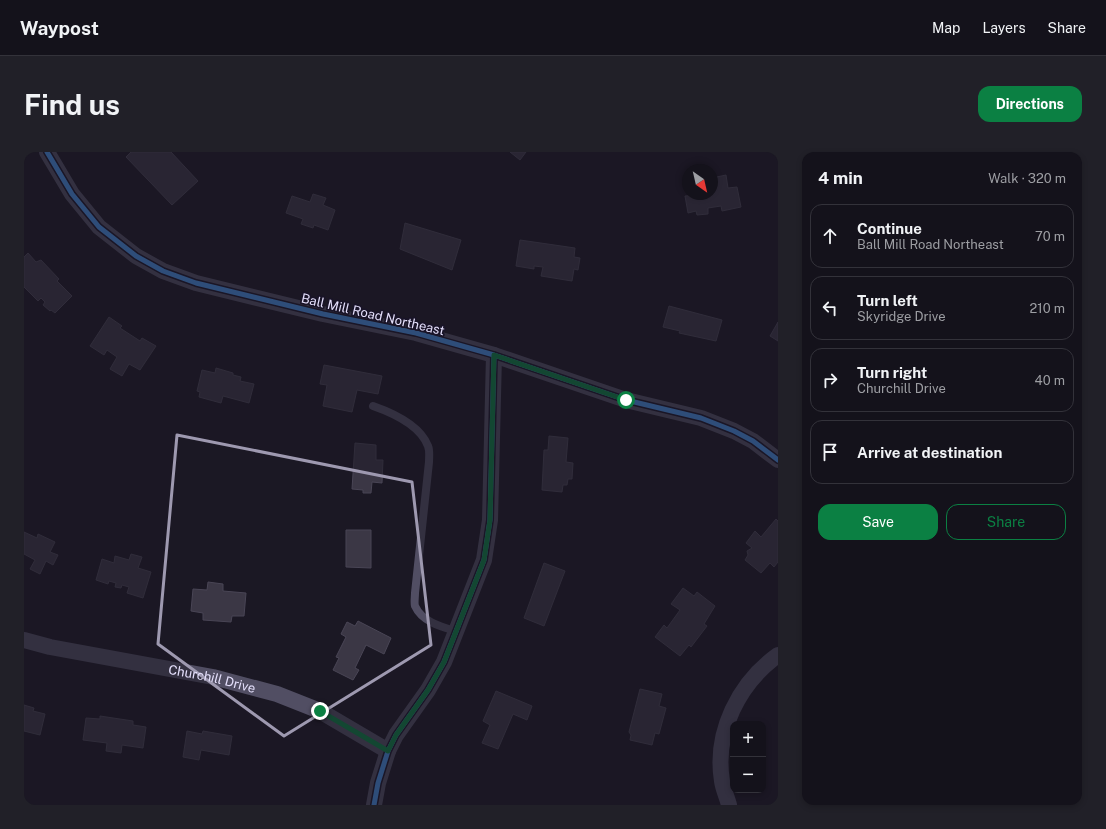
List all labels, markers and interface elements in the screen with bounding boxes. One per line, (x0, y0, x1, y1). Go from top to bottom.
text: Waypost (20, 17, 99, 39)
text: Map (932, 20, 960, 36)
text: Layers (982, 20, 1026, 36)
text: Share (1048, 20, 1086, 36)
button: Directions (978, 86, 1082, 122)
text: Find us (24, 88, 120, 121)
north arrow (682, 164, 718, 200)
text: 4 min (818, 168, 863, 188)
text: Walk · 320 m (988, 171, 1066, 186)
text: Continue (857, 220, 922, 237)
icon: ahead (819, 225, 841, 247)
text: 70 m (1035, 229, 1065, 244)
text: Ball Mill Road Northeast (857, 237, 1004, 252)
street label: Ball Mill Road Northeast (300, 291, 446, 338)
text: Turn left (857, 292, 918, 309)
icon: left (819, 297, 841, 319)
text: 210 m (1030, 301, 1065, 316)
text: Skyridge Drive (857, 309, 946, 324)
text: Turn right (857, 364, 927, 381)
icon: right (819, 369, 841, 391)
text: 40 m (1034, 373, 1065, 388)
text: Churchill Drive (857, 381, 946, 396)
route start (617, 391, 635, 409)
icon: arrive (819, 441, 841, 463)
text: Arrive at destination (857, 444, 1002, 461)
button: Save (818, 504, 938, 540)
button: Share (946, 504, 1066, 540)
street label: Churchill Drive (167, 662, 257, 696)
route end (311, 702, 329, 720)
map controls (730, 721, 766, 793)
button: + (730, 721, 766, 757)
button: − (730, 757, 766, 793)

